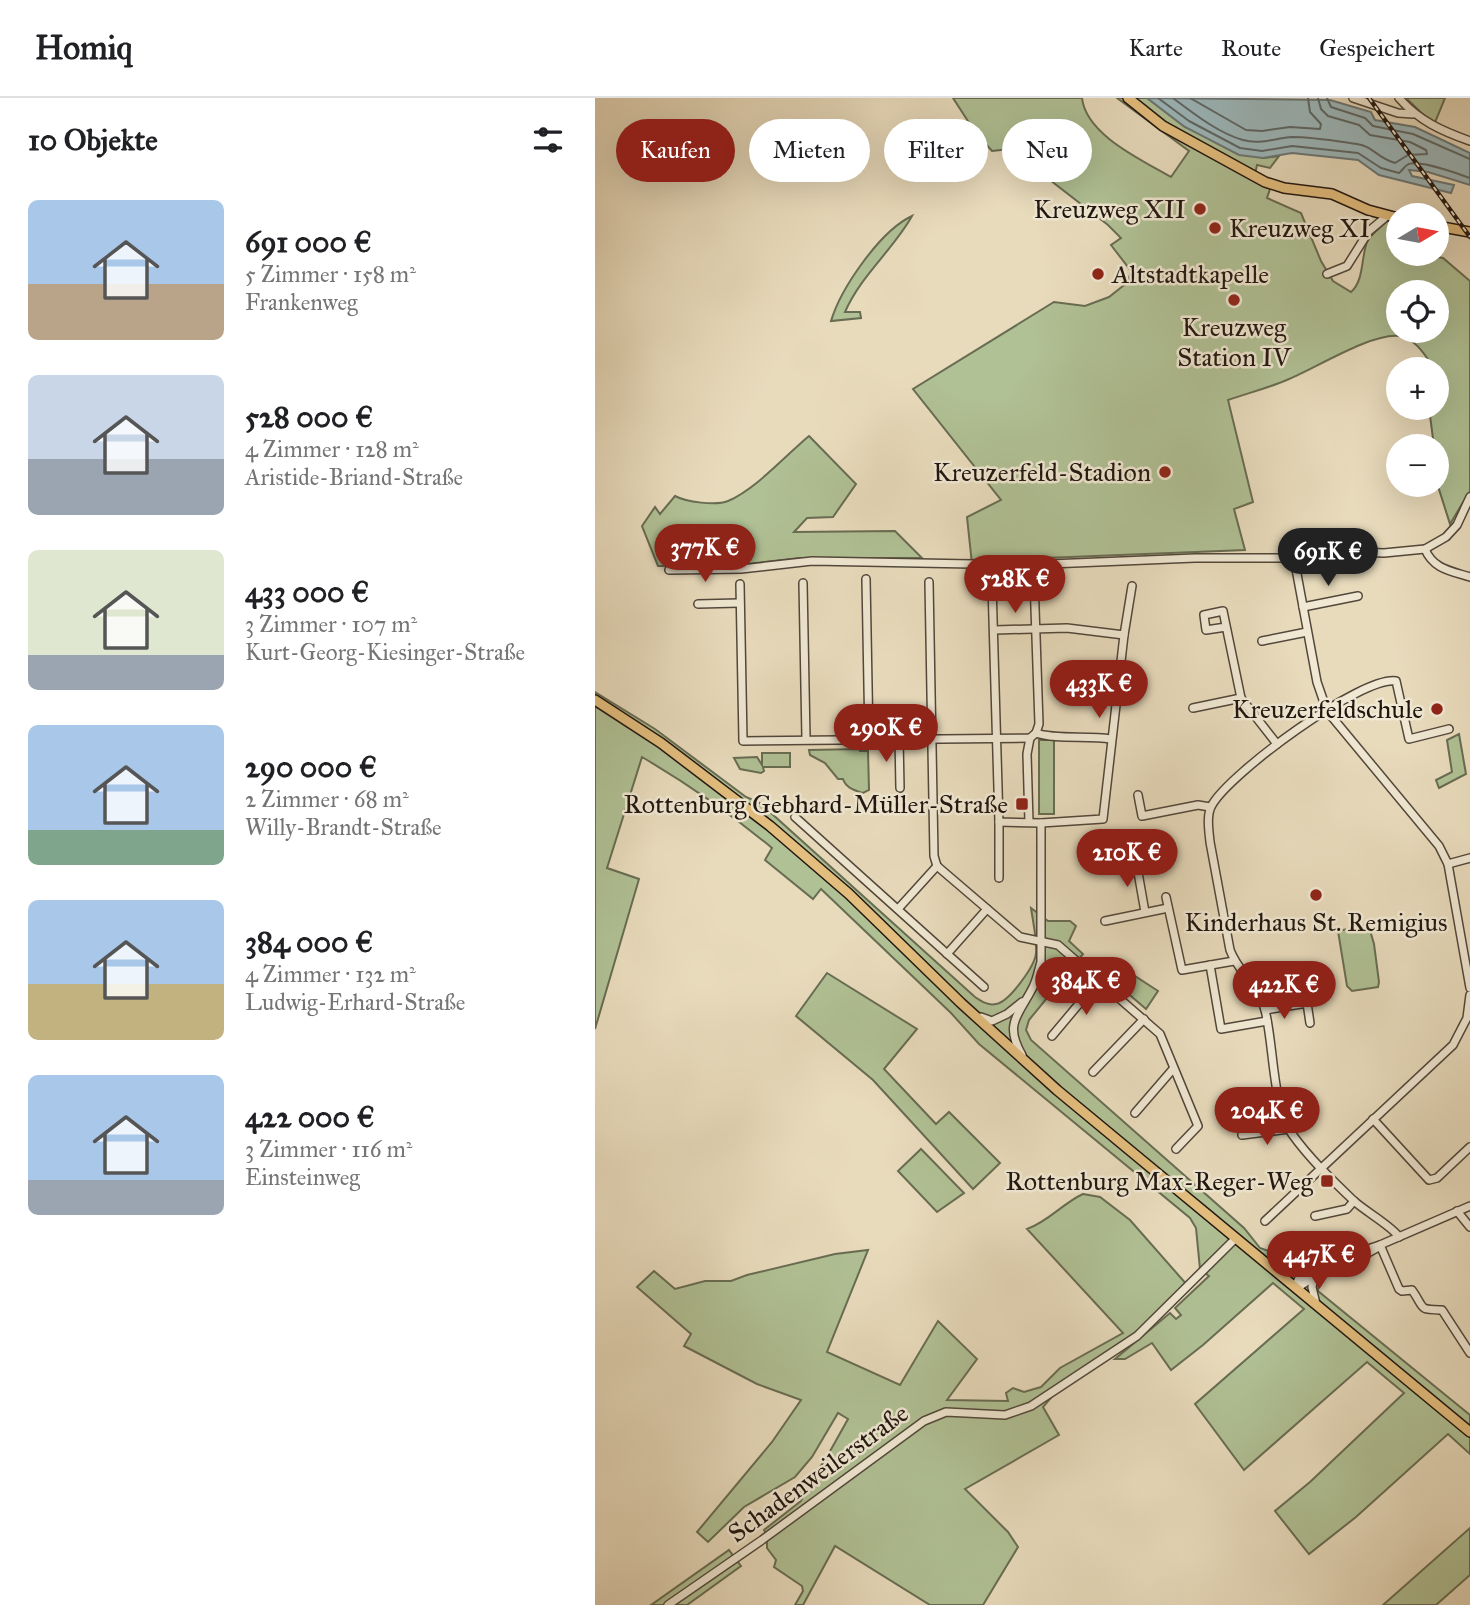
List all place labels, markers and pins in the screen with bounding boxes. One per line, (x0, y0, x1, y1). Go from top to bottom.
place label: Kreuzweg XII (1033, 193, 1186, 225)
marker: Kreuzweg XII (1192, 201, 1208, 217)
place label: Kreuzweg XI (1229, 212, 1370, 244)
marker: Kreuzweg XI (1207, 220, 1223, 236)
place label: Altstadtkapelle (1111, 258, 1269, 290)
marker: Altstadtkapelle (1090, 266, 1106, 282)
marker: Kreuzweg Station IV (1226, 292, 1242, 308)
place label: Kreuzweg Station IV (1177, 311, 1292, 373)
place label: Kreuzerfeld-Stadion (933, 456, 1151, 488)
marker: Kreuzerfeld-Stadion (1157, 464, 1173, 480)
pin: 377K € (648, 524, 762, 584)
pin: 691K € (1271, 528, 1385, 588)
pin: 528K € (958, 556, 1072, 615)
pin: 433K € (1042, 660, 1156, 720)
place label: Kreuzerfeldschule (1232, 693, 1423, 725)
marker: Kreuzerfeldschule (1429, 701, 1445, 717)
pin: 290K € (829, 704, 943, 764)
place label: Rottenburg Gebhard-Müller-Straße (624, 788, 1008, 820)
marker: Rottenburg Gebhard-Müller-Straße (1014, 796, 1030, 812)
pin: 210K € (1070, 830, 1184, 889)
marker: Kinderhaus St. Remigius (1308, 887, 1324, 903)
place label: Kinderhaus St. Remigius (1184, 906, 1448, 938)
pin: 384K € (1029, 958, 1143, 1017)
pin: 422K € (1227, 962, 1341, 1021)
pin: 204K € (1210, 1088, 1324, 1147)
place label: Rottenburg Max-Reger-Weg (1006, 1165, 1314, 1197)
marker: Rottenburg Max-Reger-Weg (1319, 1173, 1335, 1189)
pin: 447K € (1262, 1232, 1376, 1291)

